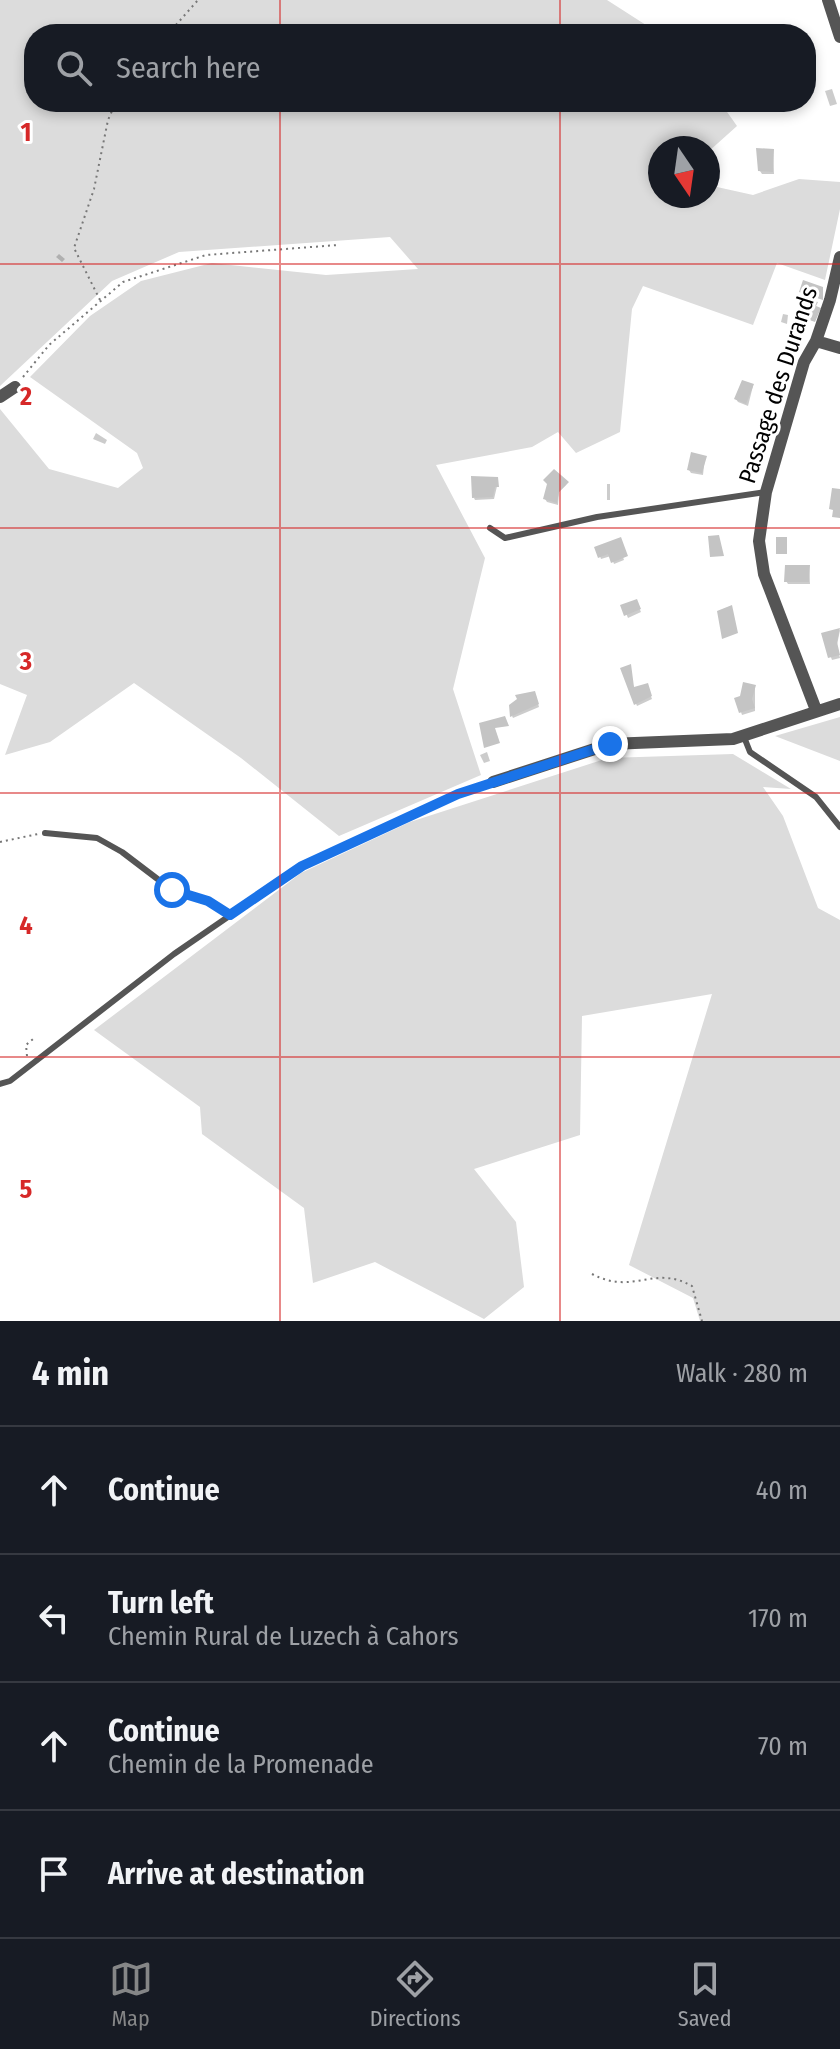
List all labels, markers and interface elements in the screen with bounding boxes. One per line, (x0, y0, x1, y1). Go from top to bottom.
search box (24, 24, 816, 112)
icon: search (52, 46, 96, 90)
text: Search here (116, 50, 261, 86)
text: 1 (21, 117, 32, 148)
north arrow (648, 136, 720, 208)
street label: Passage des Durands (733, 283, 823, 487)
text: 2 (19, 381, 32, 412)
text: 3 (19, 646, 32, 677)
route end (592, 726, 628, 762)
route start (154, 872, 190, 908)
text: 4 (19, 910, 33, 941)
text: 5 (20, 1174, 33, 1205)
text: 4 min (32, 1353, 109, 1394)
text: Walk · 280 m (676, 1358, 808, 1389)
icon: ahead (32, 1468, 76, 1512)
text: Continue (108, 1472, 220, 1508)
text: 40 m (756, 1475, 808, 1506)
text: Turn left (108, 1585, 214, 1621)
icon: left (32, 1596, 76, 1640)
text: 170 m (748, 1603, 808, 1634)
text: Chemin Rural de Luzech à Cahors (108, 1621, 459, 1652)
text: Continue (108, 1713, 220, 1749)
icon: ahead (32, 1724, 76, 1768)
text: 70 m (758, 1731, 808, 1762)
text: Chemin de la Promenade (108, 1749, 374, 1780)
icon: arrive (32, 1852, 76, 1896)
text: Arrive at destination (108, 1856, 365, 1892)
tab: Map (109, 1957, 153, 2032)
tab: Directions (370, 1957, 461, 2032)
tab: Saved (678, 1957, 731, 2032)

